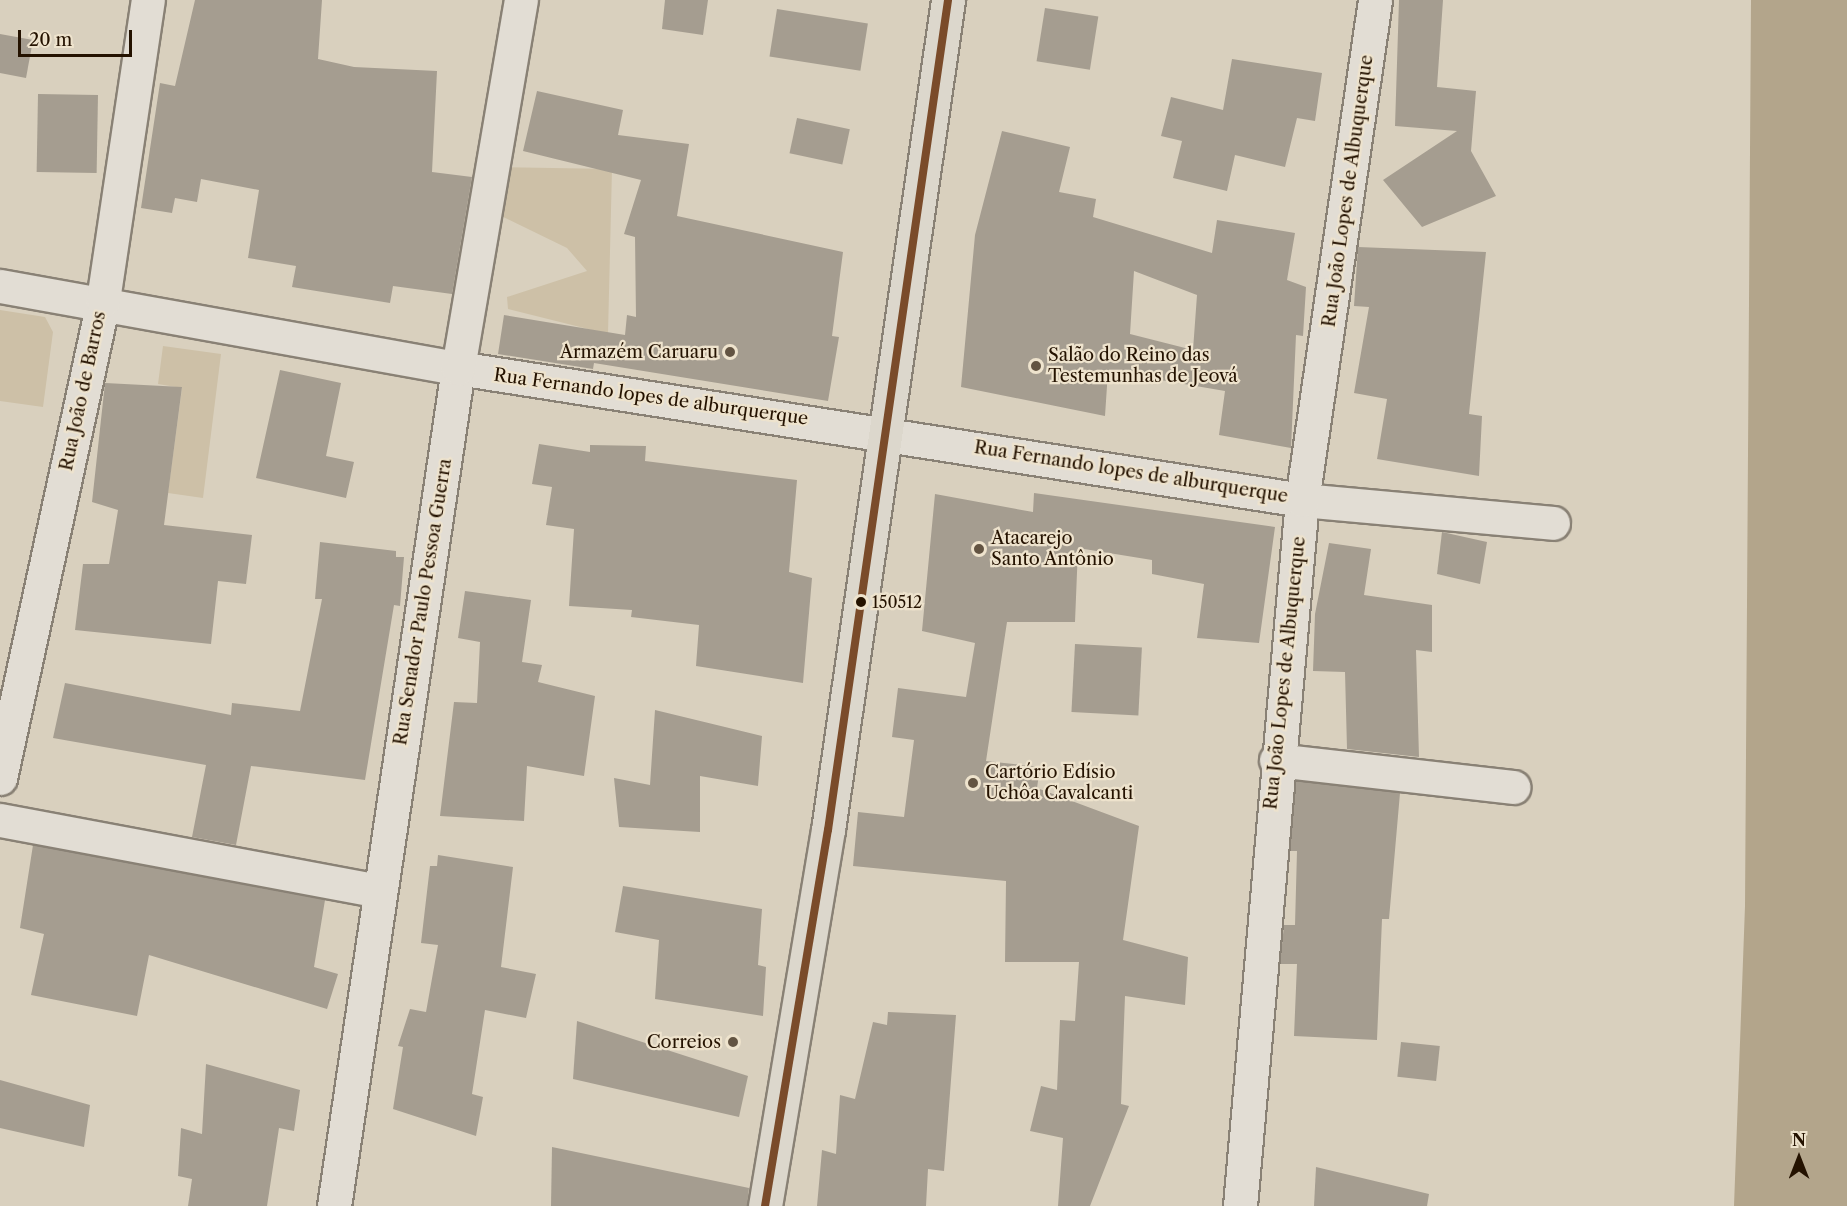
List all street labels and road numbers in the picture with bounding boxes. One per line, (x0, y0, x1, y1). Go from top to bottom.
street label: Rua João Lopes de Albuquerque (1318, 53, 1378, 329)
street label: Rua João de Barros (56, 309, 110, 473)
street label: Rua Fernando lopes de alburquerque (492, 364, 810, 430)
street label: Rua Fernando lopes de alburquerque (972, 436, 1290, 508)
street label: Rua Senador Paulo Pessoa Guerra (390, 457, 456, 747)
street label: Rua João Lopes de Albuquerque (1260, 535, 1310, 811)

